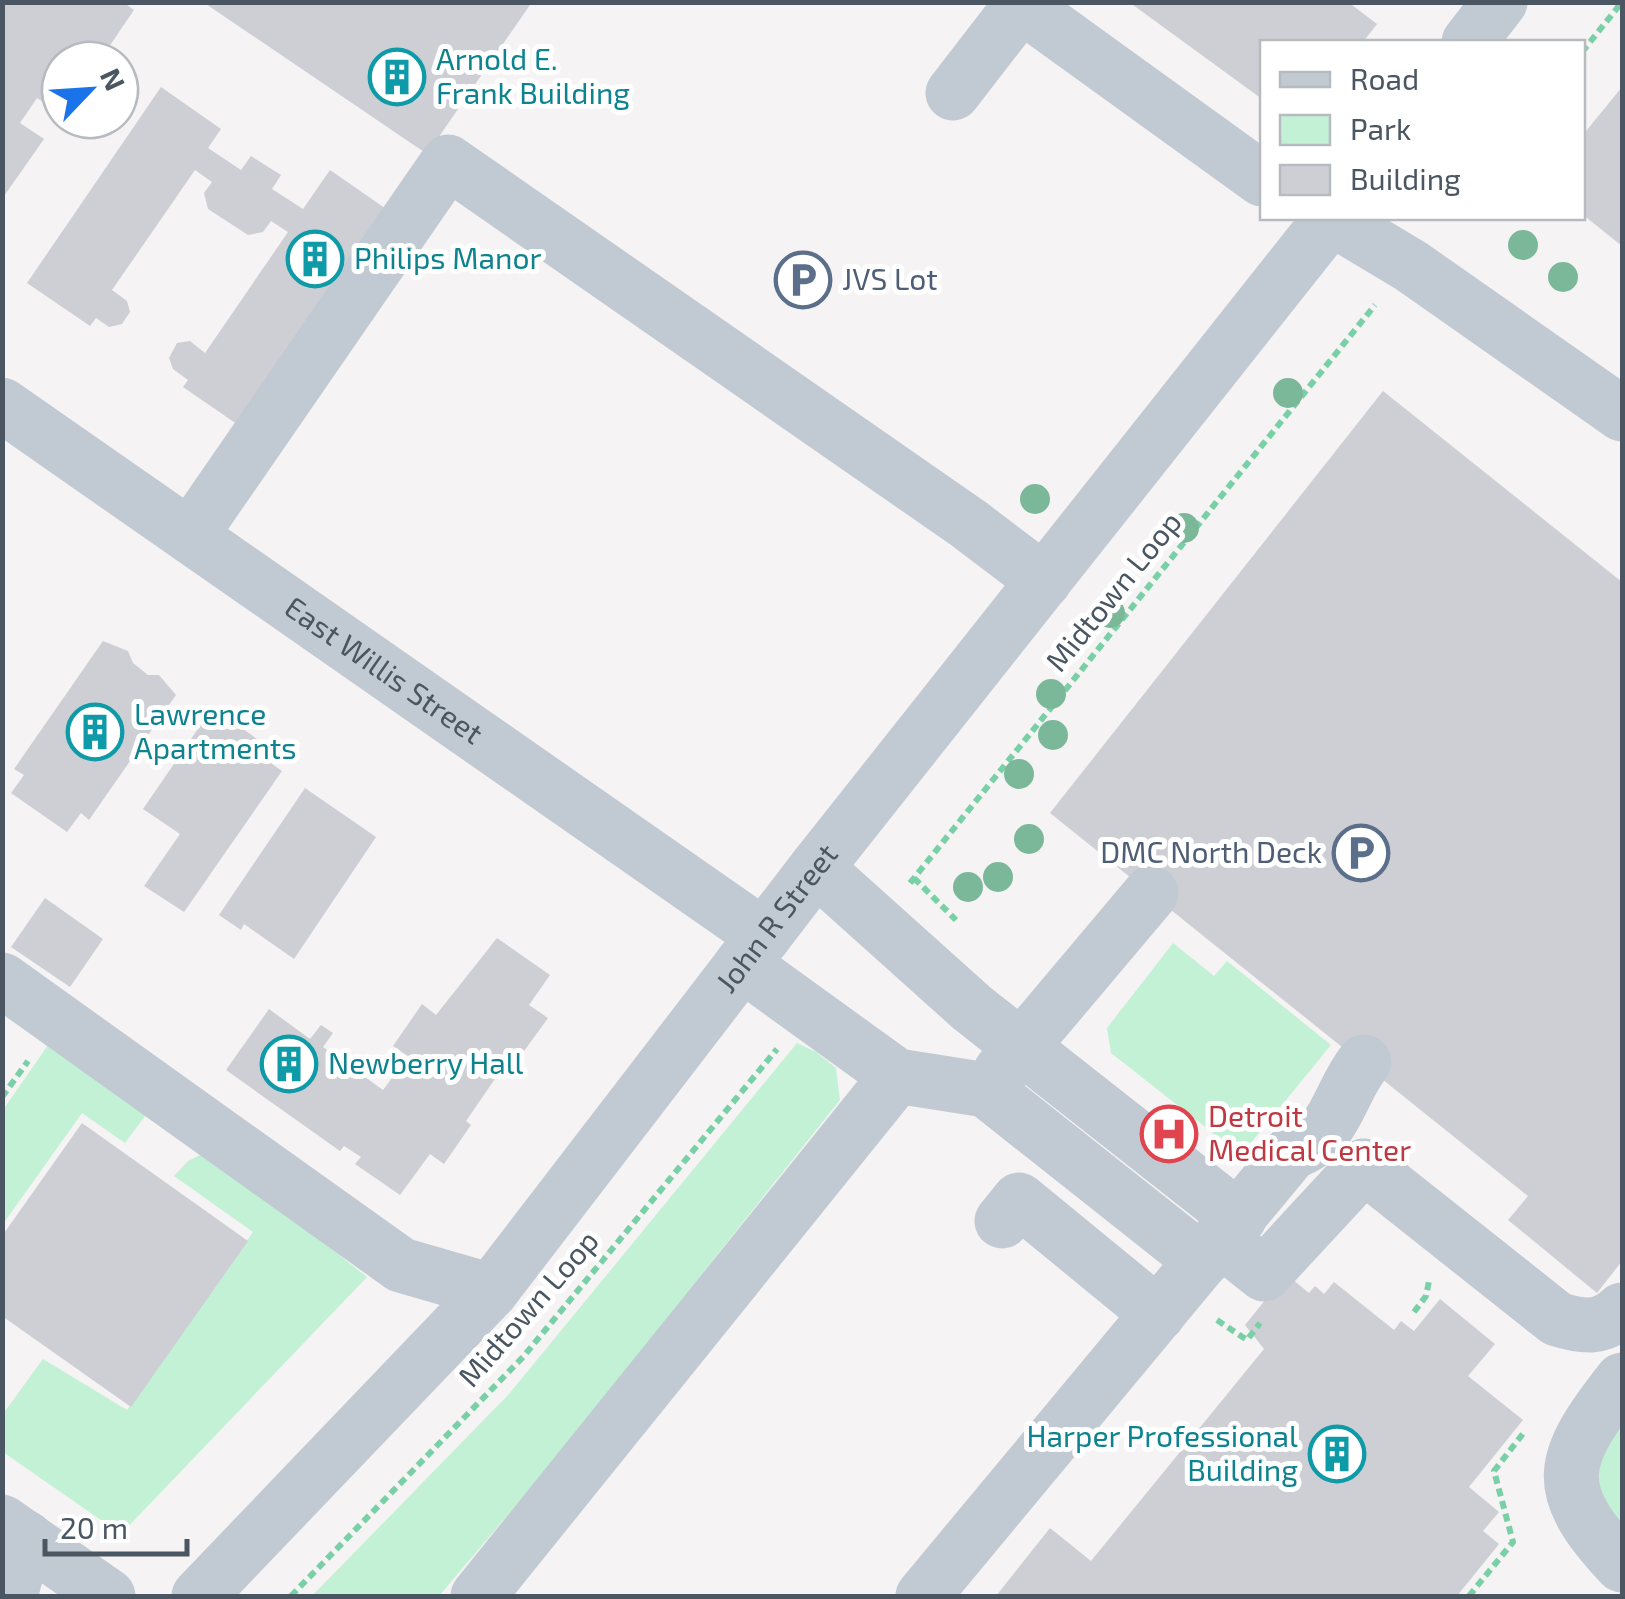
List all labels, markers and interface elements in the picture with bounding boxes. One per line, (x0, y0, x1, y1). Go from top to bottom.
north arrow (40, 40, 140, 140)
place label: Arnold E. Frank Building (436, 40, 630, 110)
legend (1260, 40, 1585, 220)
building icon: Arnold E. Frank Building (367, 47, 427, 107)
text: Road (1350, 60, 1419, 96)
text: N (94, 63, 133, 95)
text: Park (1350, 110, 1411, 146)
text: Building (1350, 160, 1461, 196)
building icon: Philips Manor (285, 229, 345, 289)
place label: Philips Manor (354, 239, 542, 275)
parking icon: JVS Lot (773, 250, 833, 310)
place label: JVS Lot (842, 260, 938, 296)
street label: Midtown Loop (1037, 504, 1188, 678)
street label: East Willis Street (279, 588, 490, 751)
place label: Lawrence Apartments (134, 695, 296, 765)
building icon: Lawrence Apartments (65, 702, 125, 762)
parking icon: DMC North Deck (1331, 823, 1391, 883)
place label: DMC North Deck (1100, 833, 1322, 869)
street label: John R Street (707, 836, 844, 999)
building icon: Newberry Hall (259, 1034, 319, 1094)
place label: Newberry Hall (328, 1044, 524, 1080)
place label: Detroit Medical Center (1208, 1097, 1411, 1167)
hospital icon: Detroit Medical Center (1139, 1104, 1199, 1164)
street label: Midtown Loop (450, 1222, 605, 1393)
place label: Harper Professional Building (1026, 1417, 1298, 1487)
building icon: Harper Professional Building (1307, 1424, 1367, 1484)
scale bar (45, 1494, 188, 1556)
text: 20 m (60, 1509, 128, 1545)

